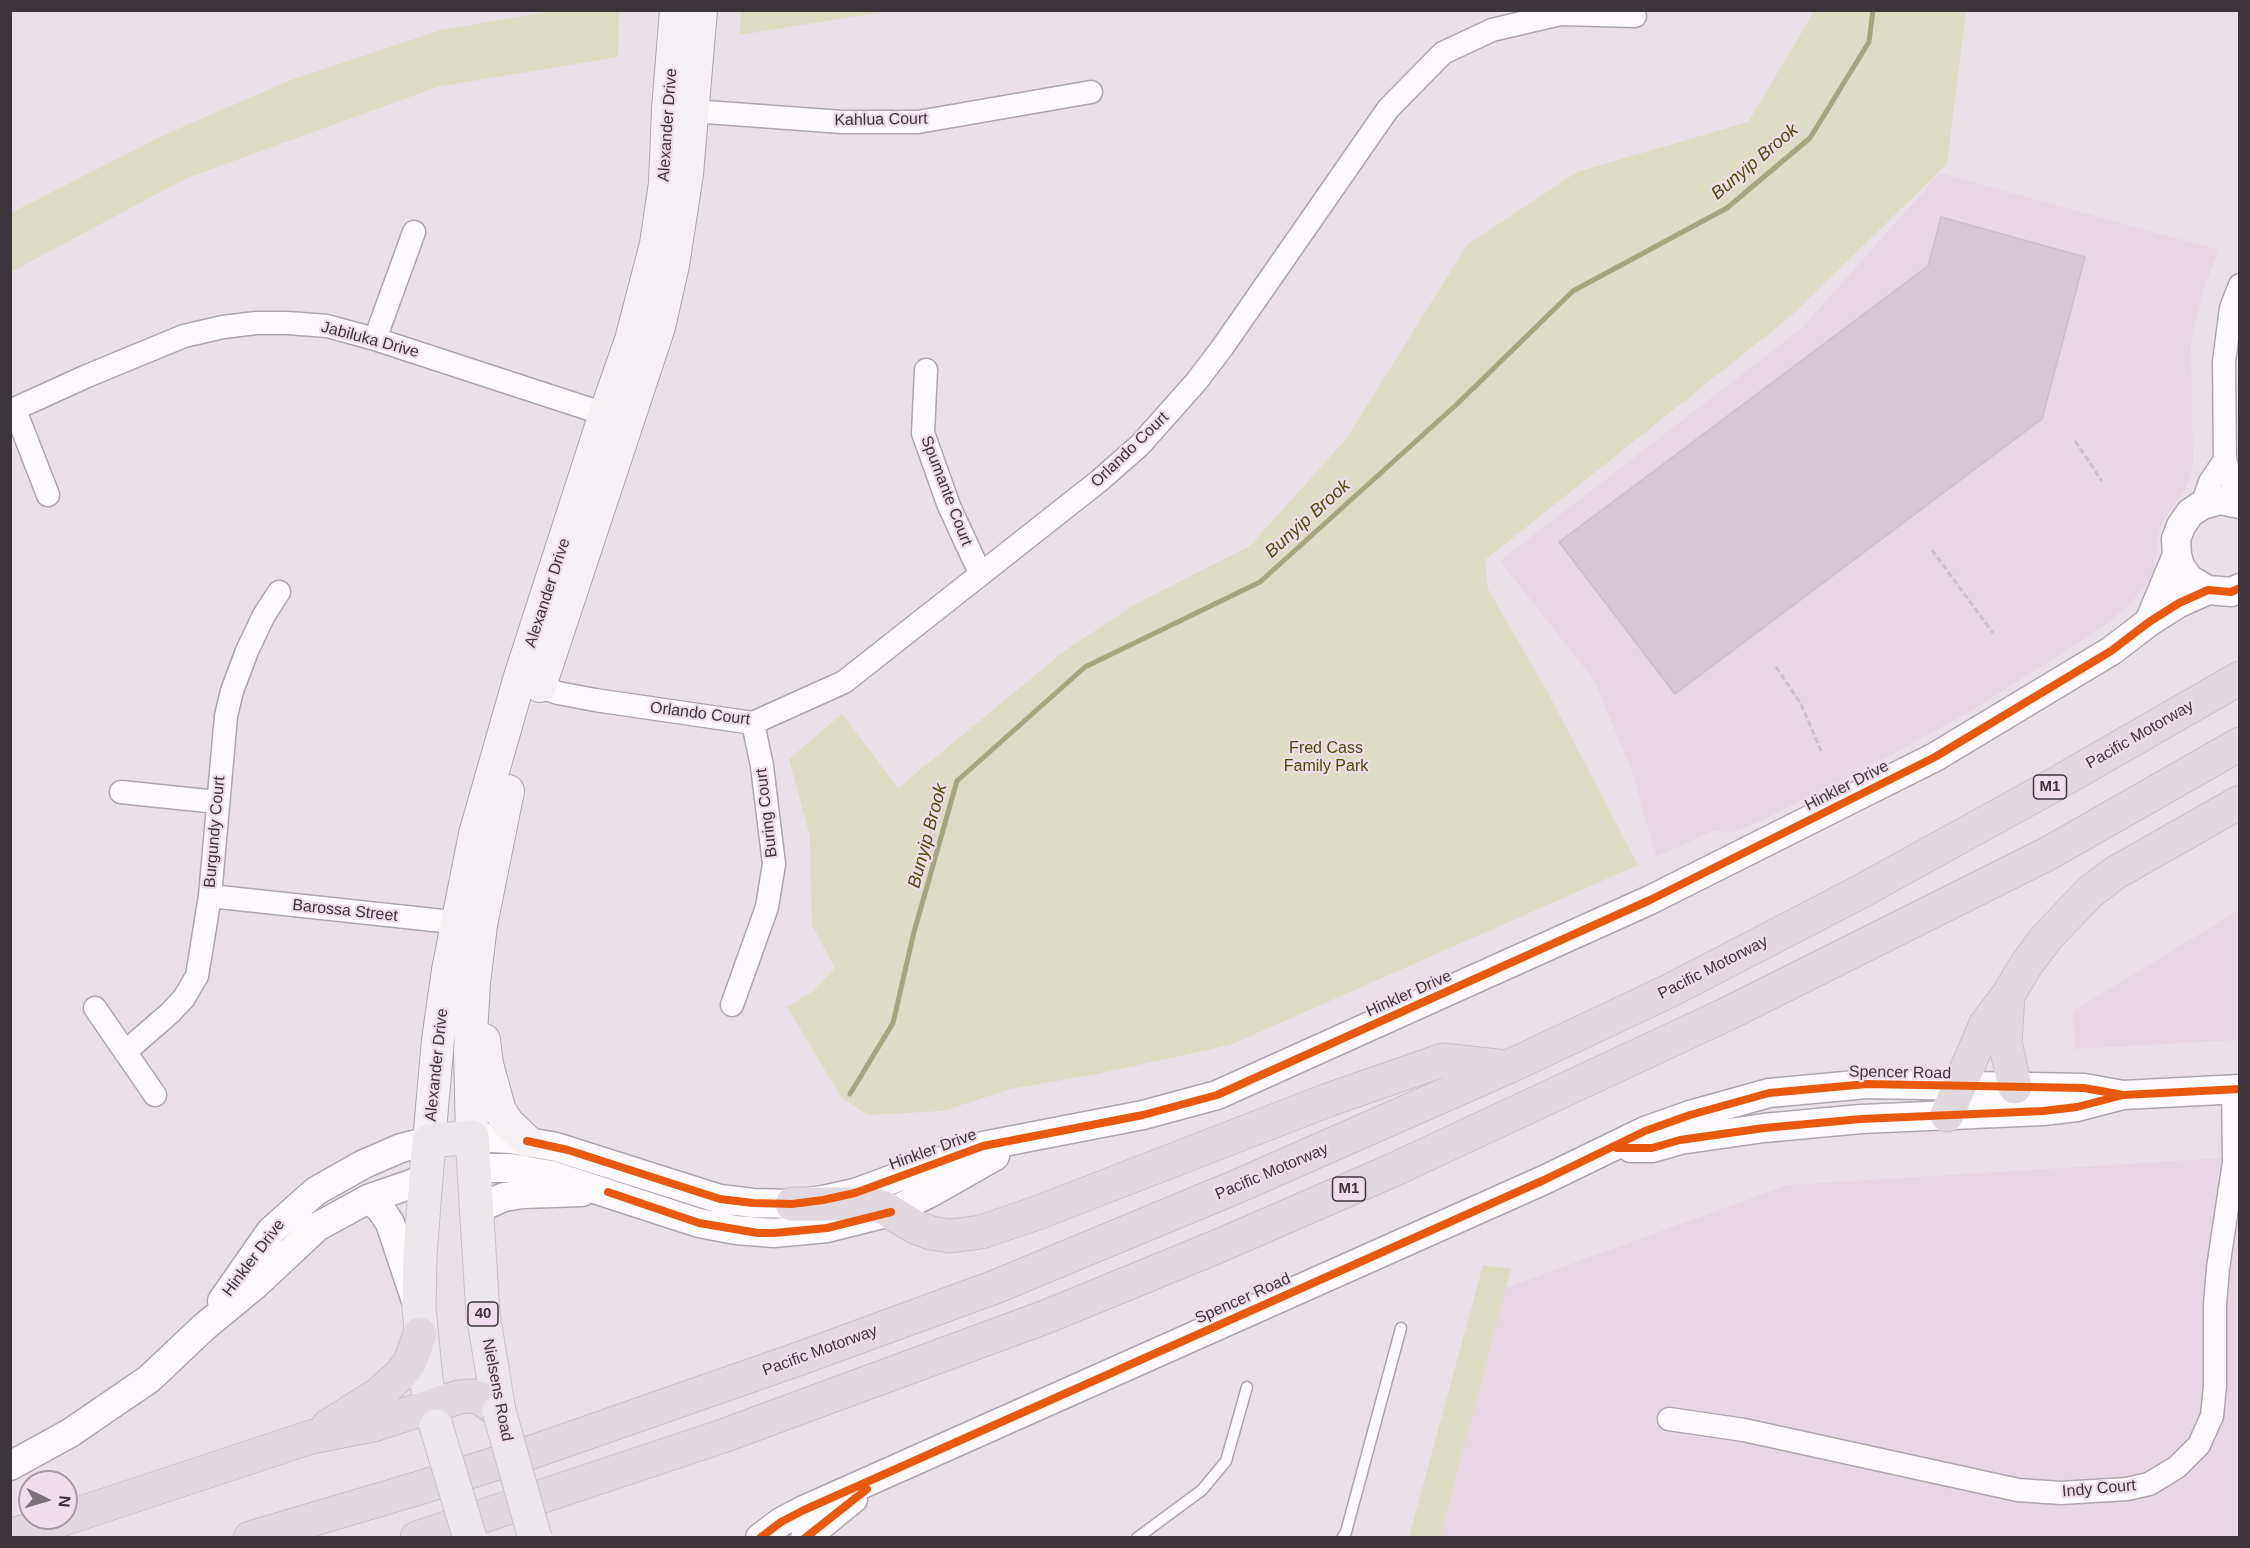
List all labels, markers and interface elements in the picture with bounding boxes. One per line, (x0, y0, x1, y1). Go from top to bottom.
street label: Alexander Drive (654, 68, 682, 182)
street label: Kahlua Court (834, 110, 928, 130)
water label: Bunyip Brook (1707, 119, 1803, 205)
street label: Jabiluka Drive (319, 318, 421, 362)
street label: Orlando Court (1087, 408, 1173, 492)
street label: Spumante Court (916, 433, 976, 549)
water label: Bunyip Brook (1261, 475, 1355, 563)
street label: Alexander Drive (521, 536, 575, 650)
street label: Pacific Motorway (2083, 696, 2197, 774)
street label: Orlando Court (649, 698, 751, 730)
park label: Fred Cass Family Park (1284, 739, 1368, 777)
street label: Hinkler Drive (1802, 757, 1892, 815)
street label: Buring Court (752, 767, 782, 859)
street label: Burgundy Court (201, 775, 229, 889)
road number: M1 (2034, 775, 2066, 799)
water label: Bunyip Brook (904, 781, 952, 891)
street label: Barossa Street (291, 896, 399, 926)
street label: Pacific Motorway (1655, 932, 1771, 1004)
street label: Hinkler Drive (1363, 967, 1455, 1021)
street label: Alexander Drive (422, 1007, 452, 1123)
street label: Spencer Road (1849, 1063, 1951, 1083)
street label: Hinkler Drive (887, 1125, 979, 1175)
street label: Pacific Motorway (1213, 1140, 1331, 1204)
road number: M1 (1332, 1177, 1366, 1201)
street label: Hinkler Drive (219, 1216, 289, 1300)
street label: Spencer Road (1192, 1269, 1294, 1329)
road number: 40 (468, 1302, 498, 1326)
street label: Pacific Motorway (760, 1321, 880, 1381)
street label: Nielsens Road (478, 1337, 516, 1443)
north arrow (18, 1470, 78, 1530)
street label: Indy Court (2061, 1476, 2137, 1502)
text: N (55, 1495, 73, 1508)

